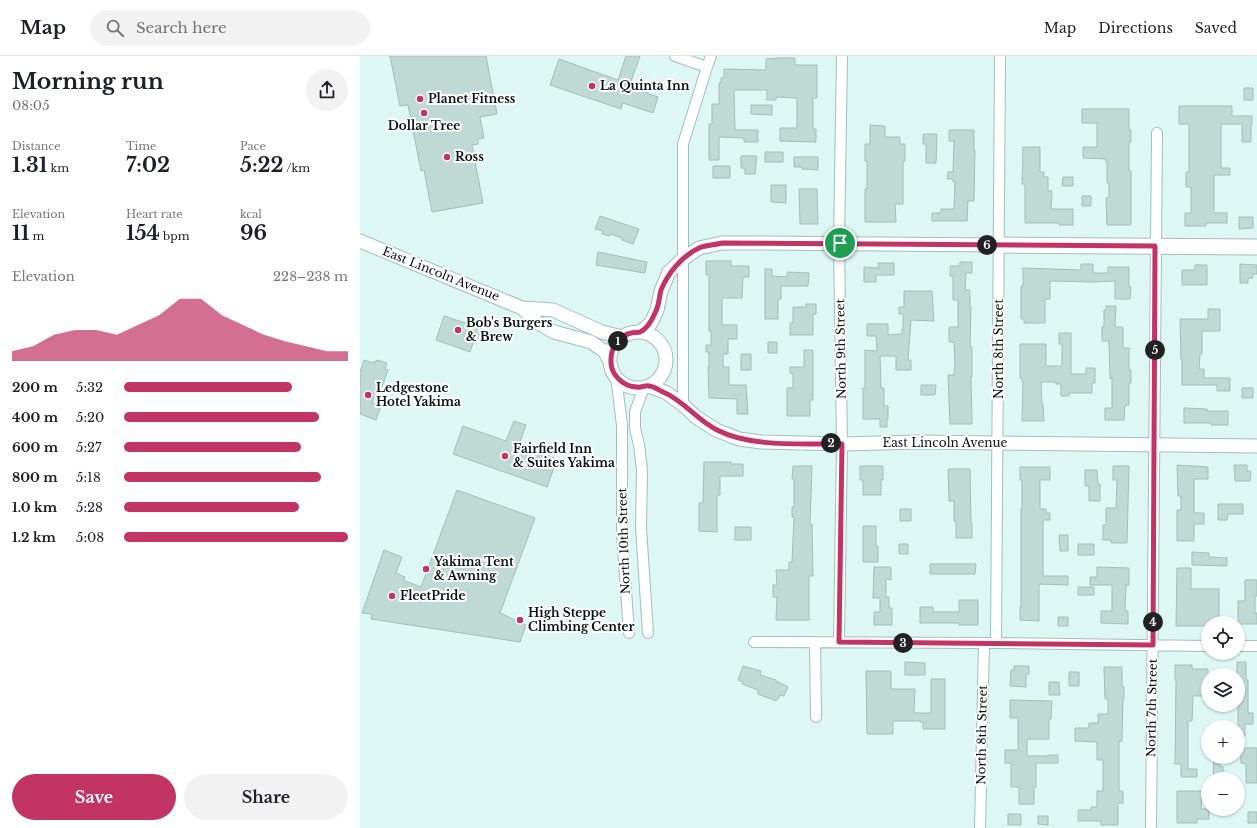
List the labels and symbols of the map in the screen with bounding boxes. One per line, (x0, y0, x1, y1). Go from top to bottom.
place label: La Quinta Inn (600, 78, 690, 93)
marker: La Quinta Inn (587, 81, 597, 91)
place label: Planet Fitness (428, 91, 516, 106)
marker: Planet Fitness (415, 94, 425, 104)
marker: Dollar Tree (419, 108, 429, 118)
place label: Dollar Tree (388, 118, 460, 133)
place label: Ross (455, 149, 484, 164)
marker: Ross (442, 152, 452, 162)
pin (823, 226, 857, 260)
pin: 6 (977, 235, 997, 255)
street label: East Lincoln Avenue (380, 243, 502, 304)
street label: North 9th Street (832, 298, 849, 399)
street label: North 8th Street (991, 299, 1006, 399)
place label: Bob's Burgers & Brew (466, 315, 553, 344)
marker: Bob's Burgers & Brew (453, 325, 463, 335)
pin: 1 (608, 331, 628, 351)
pin: 5 (1145, 340, 1165, 360)
place label: Ledgestone Hotel Yakima (376, 380, 461, 409)
marker: Ledgestone Hotel Yakima (363, 390, 373, 400)
pin: 2 (821, 433, 841, 453)
street label: East Lincoln Avenue (883, 435, 1008, 450)
place label: Fairfield Inn & Suites Yakima (513, 441, 615, 470)
marker: Fairfield Inn & Suites Yakima (500, 451, 510, 461)
street label: North 10th Street (614, 487, 633, 595)
place label: Yakima Tent & Awning (433, 554, 514, 583)
marker: Yakima Tent & Awning (421, 564, 431, 574)
place label: FleetPride (400, 588, 465, 603)
marker: FleetPride (387, 591, 397, 601)
place label: High Steppe Climbing Center (528, 605, 634, 634)
pin: 4 (1143, 612, 1163, 632)
marker: High Steppe Climbing Center (515, 615, 525, 625)
pin: 3 (893, 633, 913, 653)
street label: North 7th Street (1143, 658, 1160, 757)
street label: North 8th Street (973, 684, 990, 785)

